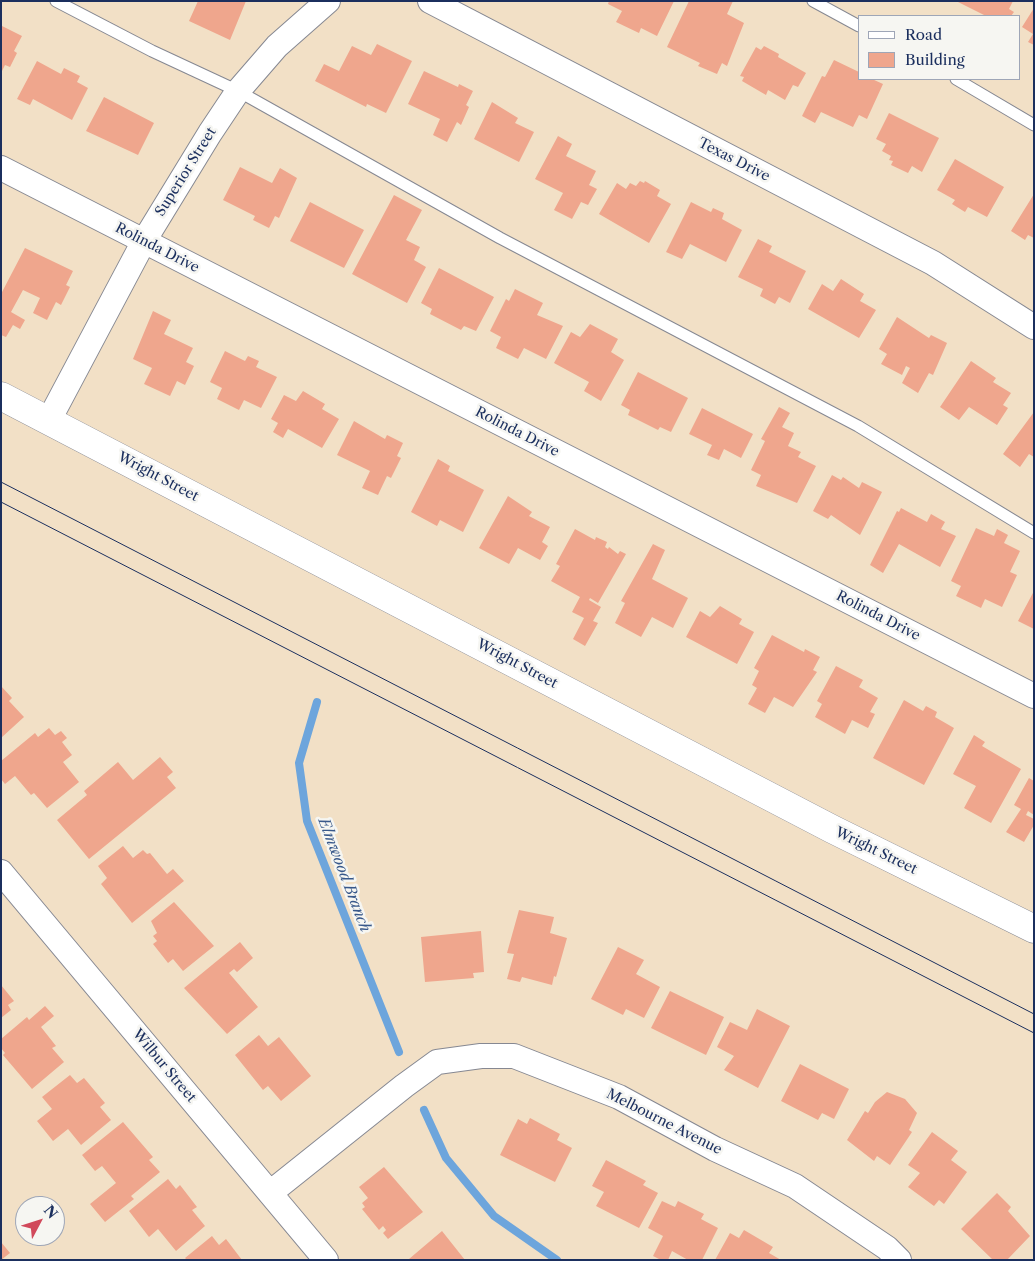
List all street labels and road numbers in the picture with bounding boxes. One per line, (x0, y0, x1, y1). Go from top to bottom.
street label: Superior Street (152, 125, 220, 219)
street label: Texas Drive (695, 135, 773, 185)
street label: Rolinda Drive (112, 220, 202, 276)
street label: Rolinda Drive (472, 404, 562, 460)
street label: Wright Street (115, 449, 201, 505)
street label: Rolinda Drive (833, 588, 923, 644)
street label: Wright Street (474, 636, 560, 692)
street label: Wright Street (832, 824, 920, 878)
street label: Wilbur Street (129, 1026, 199, 1106)
street label: Melbourne Avenue (603, 1086, 725, 1158)

